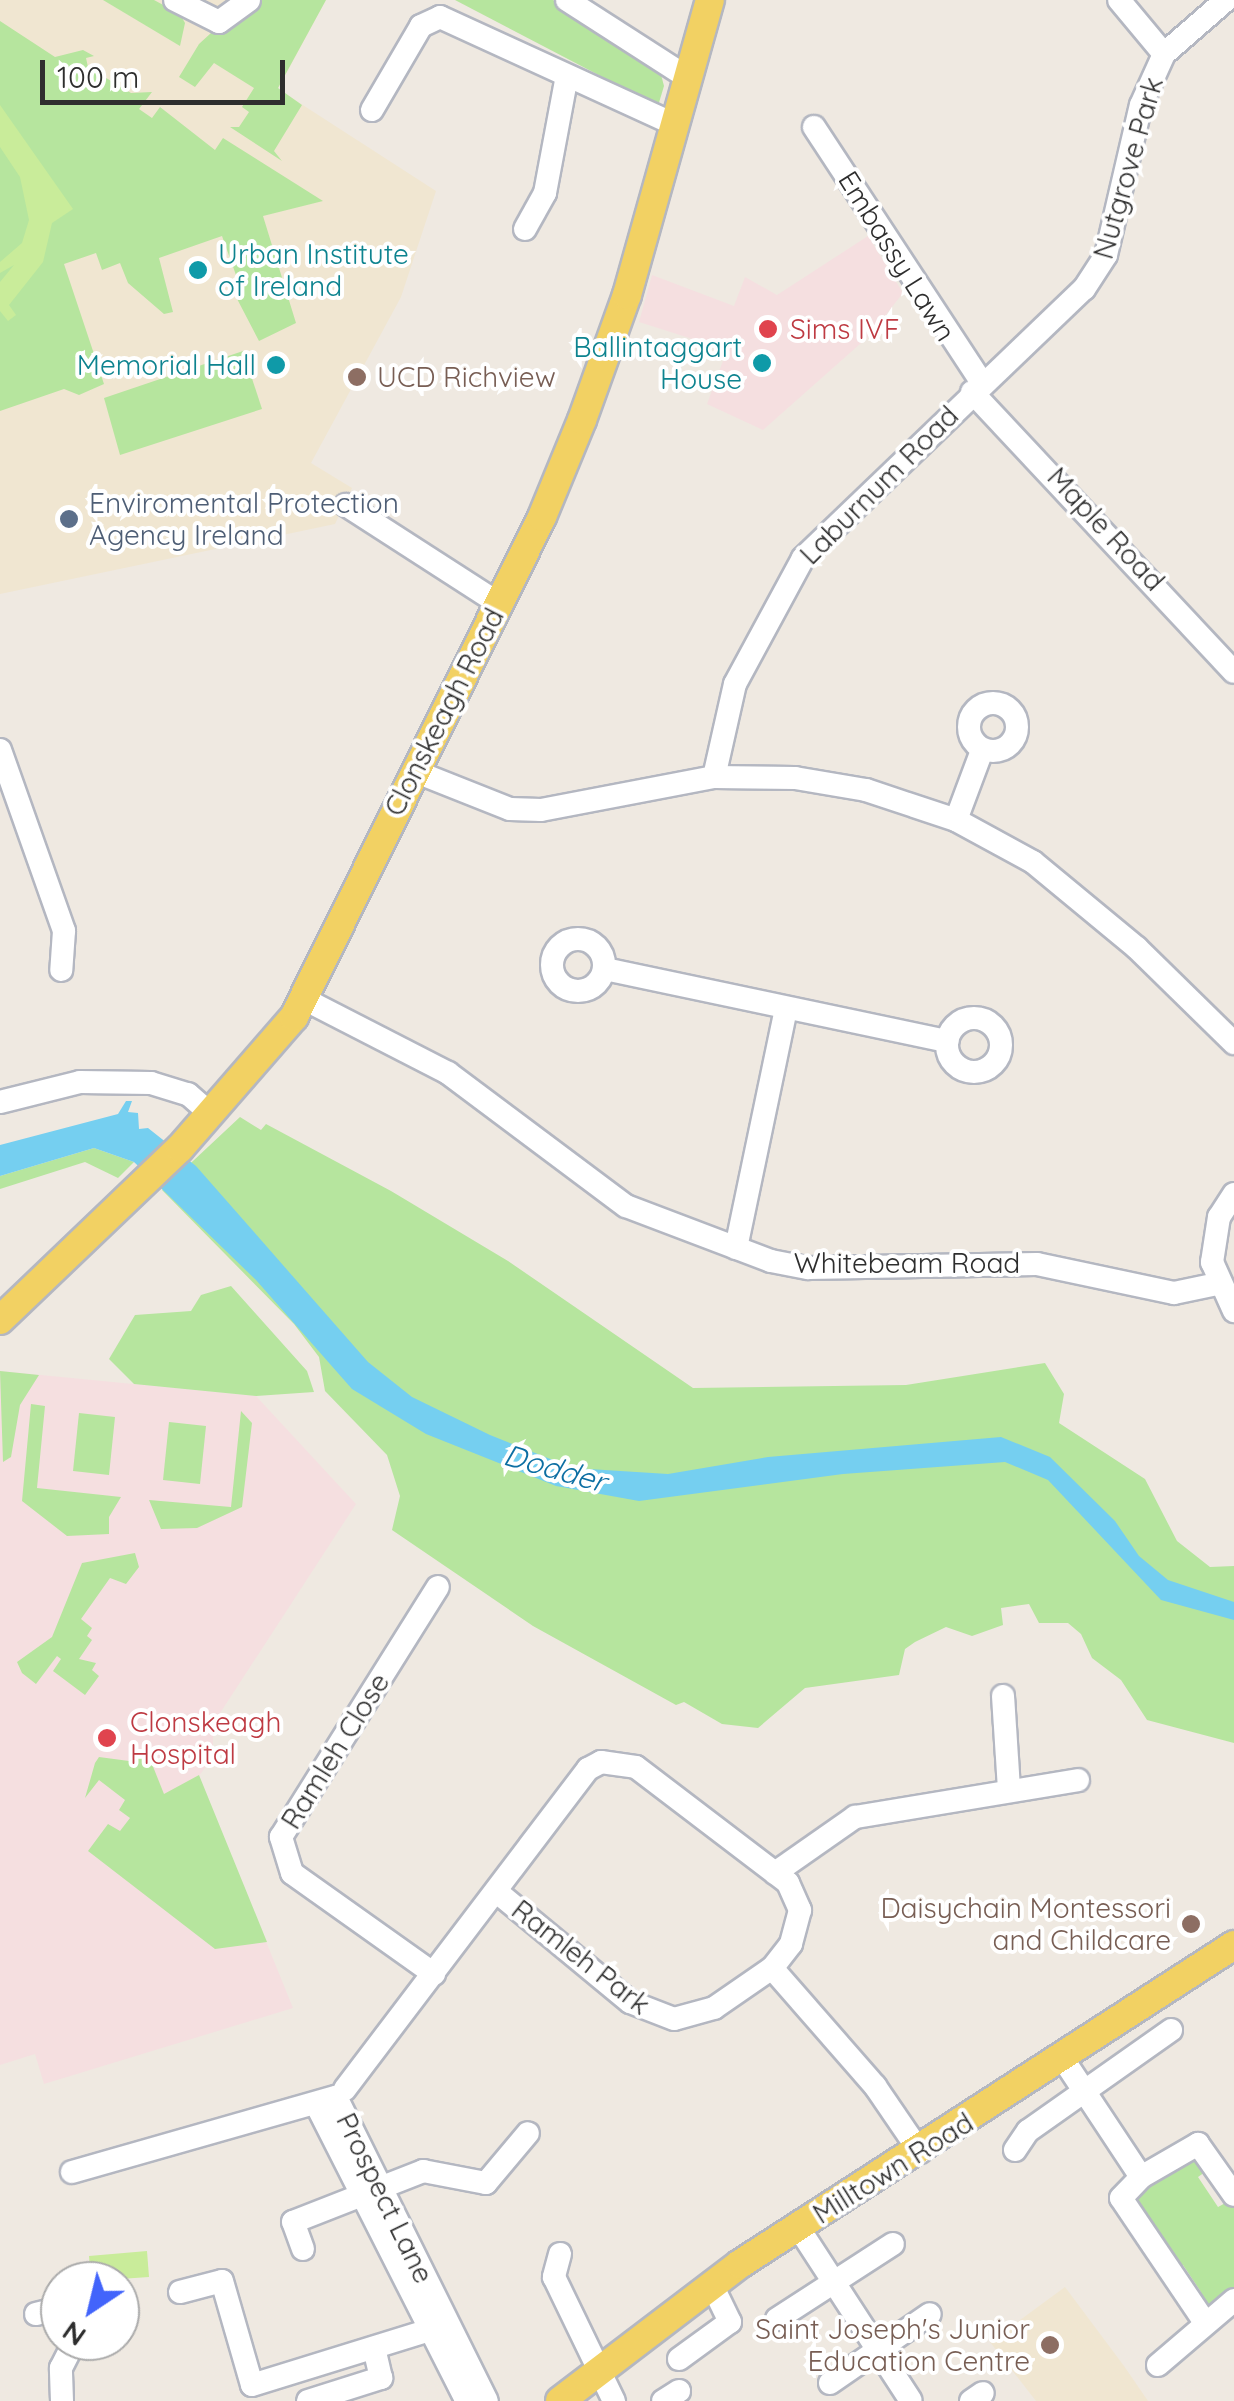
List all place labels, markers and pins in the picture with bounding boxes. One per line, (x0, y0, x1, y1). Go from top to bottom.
place label: Urban Institute of Ireland (218, 237, 409, 303)
marker: Urban Institute of Ireland (187, 259, 209, 281)
place label: Sims IVF (790, 312, 900, 346)
marker: Sims IVF (755, 316, 781, 342)
place label: Ballintaggart House (573, 330, 742, 396)
place label: Memorial Hall (77, 348, 256, 382)
marker: Ballintaggart House (751, 352, 773, 374)
marker: Memorial Hall (265, 354, 287, 376)
place label: UCD Richview (377, 360, 556, 394)
marker: UCD Richview (346, 366, 368, 388)
place label: Enviromental Protection Agency Ireland (89, 486, 399, 552)
marker: Enviromental Protection Agency Ireland (58, 508, 80, 530)
place label: Clonskeagh Hospital (130, 1705, 281, 1771)
marker: Clonskeagh Hospital (94, 1725, 120, 1751)
place label: Daisychain Montessori and Childcare (880, 1891, 1171, 1957)
marker: Daisychain Montessori and Childcare (1180, 1913, 1202, 1935)
place label: Saint Joseph's Junior Education Centre (755, 2312, 1030, 2378)
marker: Saint Joseph's Junior Education Centre (1039, 2334, 1061, 2356)

